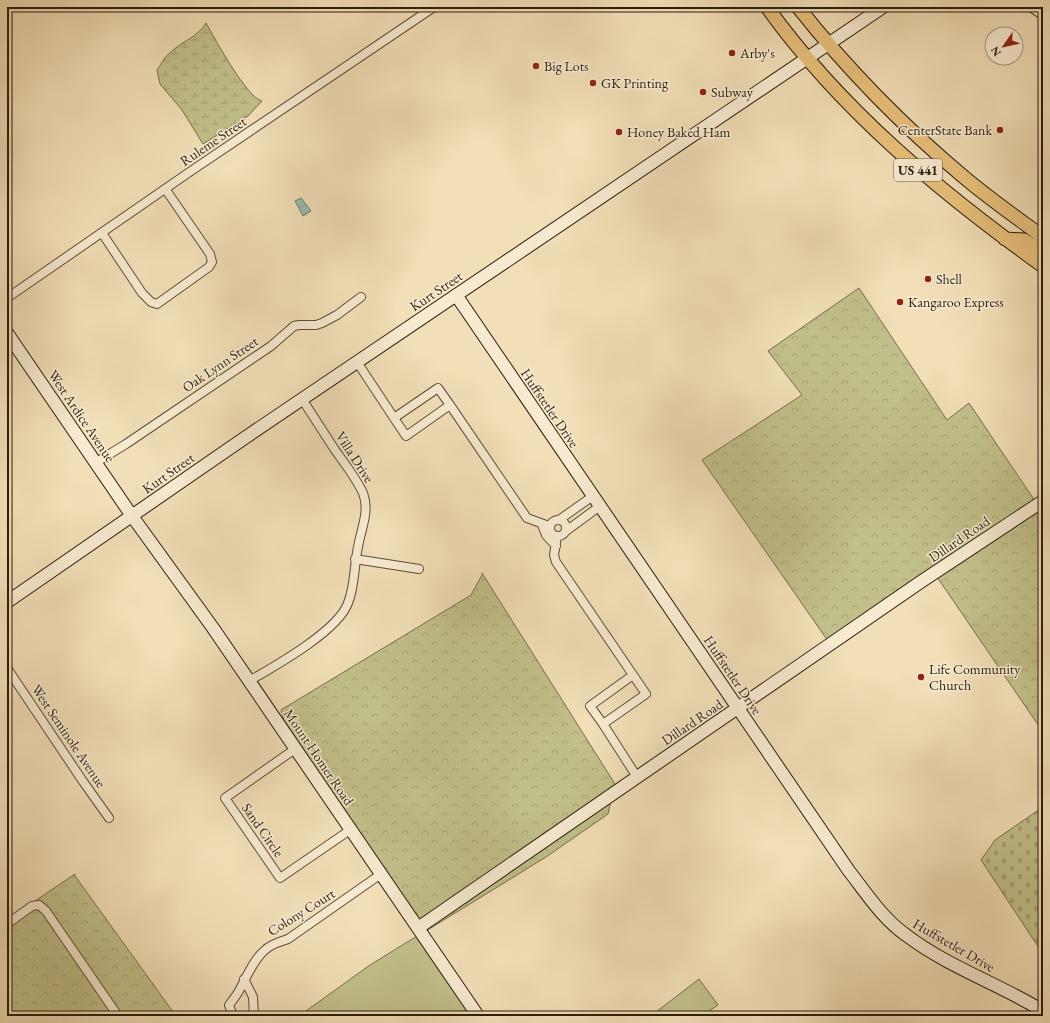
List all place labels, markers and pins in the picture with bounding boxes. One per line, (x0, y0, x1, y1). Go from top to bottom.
place label: Arby's (739, 44, 775, 62)
marker: Arby's (727, 48, 737, 58)
place label: Big Lots (544, 57, 589, 75)
marker: Big Lots (531, 61, 541, 71)
place label: GK Printing (601, 74, 669, 92)
marker: GK Printing (588, 78, 598, 88)
place label: Subway (711, 83, 754, 101)
marker: Subway (698, 87, 708, 97)
place label: CenterState Bank (898, 121, 992, 139)
place label: Honey Baked Ham (627, 123, 731, 141)
marker: CenterState Bank (995, 125, 1005, 135)
marker: Honey Baked Ham (614, 127, 624, 137)
place label: Shell (936, 270, 963, 288)
marker: Shell (923, 274, 933, 284)
place label: Kangaroo Express (908, 293, 1004, 311)
marker: Kangaroo Express (895, 297, 905, 307)
place label: Life Community Church (929, 660, 1021, 694)
marker: Life Community Church (916, 672, 926, 682)

